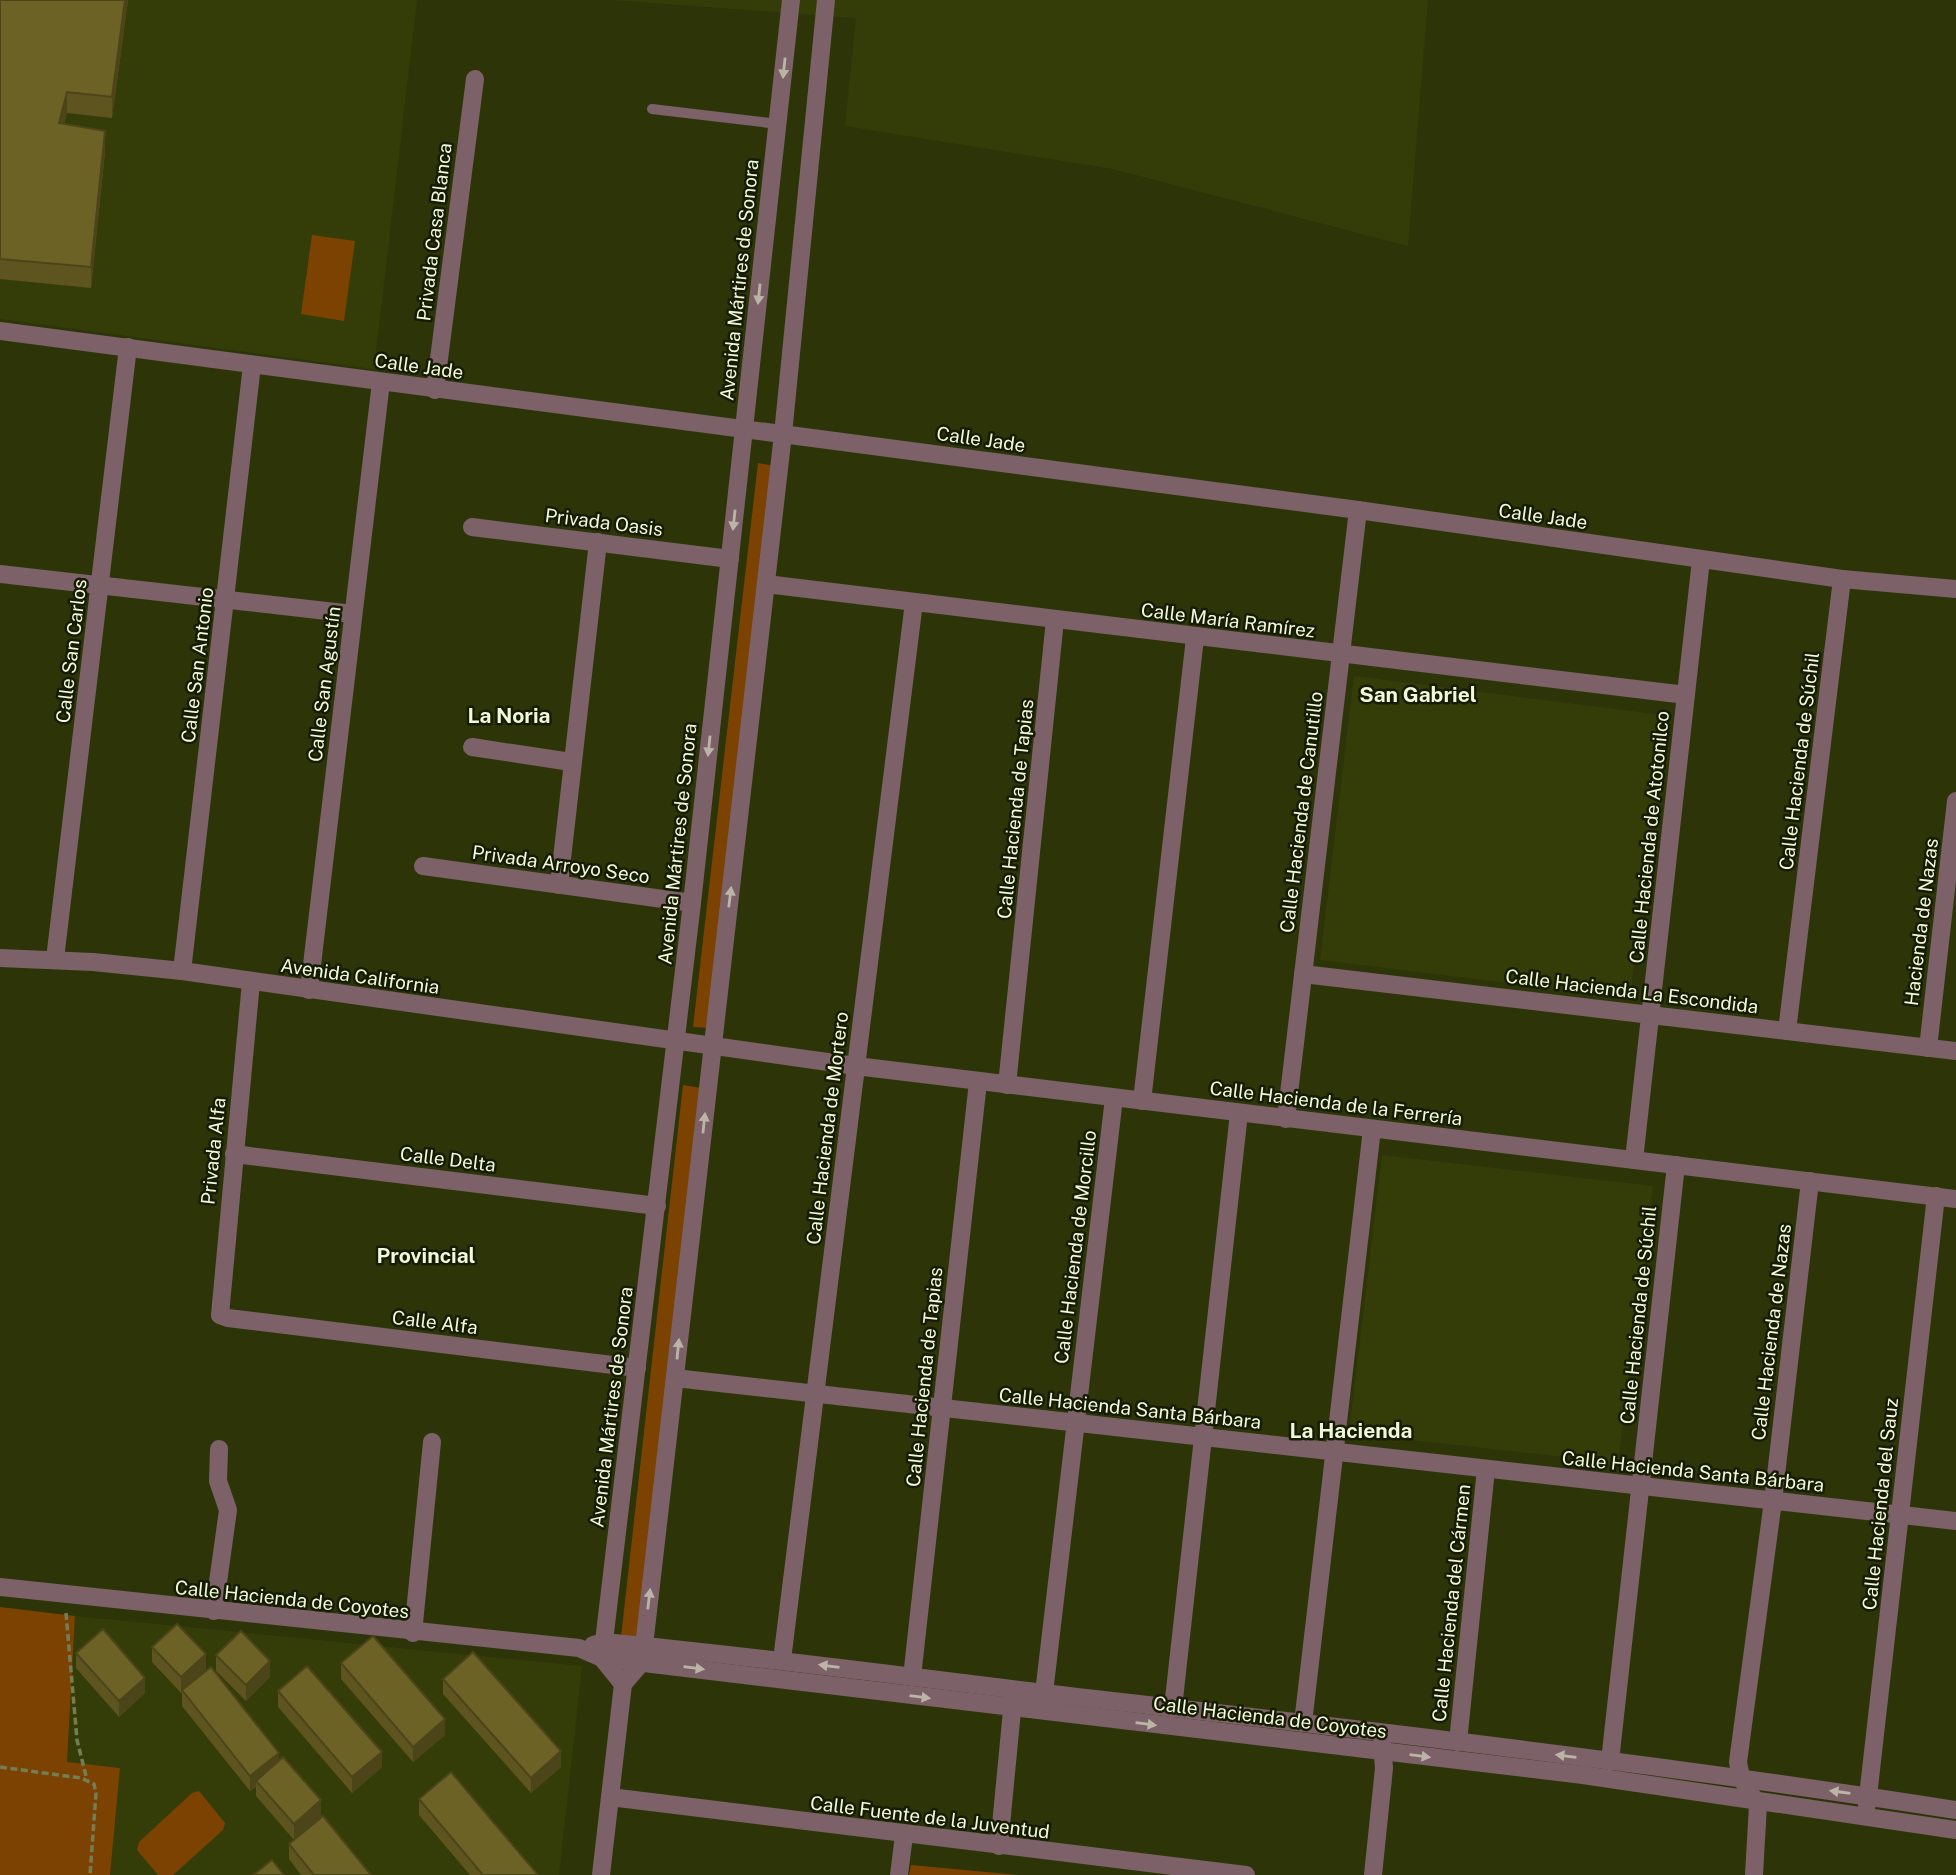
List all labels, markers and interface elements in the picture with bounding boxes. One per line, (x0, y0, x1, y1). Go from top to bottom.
one-way arrow (778, 57, 789, 79)
street label: Privada Casa Blanca (412, 142, 456, 322)
street label: Avenida Mártires de Sonora (715, 158, 763, 402)
one-way arrow (753, 283, 764, 305)
street label: Calle Jade (373, 349, 465, 383)
street label: Calle Jade (935, 422, 1027, 456)
street label: Calle Jade (1497, 499, 1589, 533)
street label: Privada Oasis (544, 504, 664, 540)
one-way arrow (729, 509, 740, 531)
street label: Calle San Carlos (51, 578, 91, 724)
street label: Calle San Antonio (177, 586, 217, 744)
street label: Calle María Ramírez (1140, 598, 1316, 642)
street label: Calle San Agustín (304, 605, 344, 763)
street label: Calle Hacienda de Súchil (1775, 651, 1823, 871)
district label: San Gabriel (1359, 682, 1477, 707)
street label: Calle Hacienda de Canutillo (1275, 690, 1327, 934)
street label: Calle Hacienda de Tapias (993, 698, 1037, 920)
district label: La Noria (468, 703, 550, 728)
street label: Calle Hacienda de Atotonilco (1625, 710, 1673, 964)
street label: Avenida Mártires de Sonora (653, 722, 701, 966)
one-way arrow (704, 735, 715, 757)
street label: Hacienda de Nazas (1900, 837, 1942, 1007)
street label: Privada Arroyo Seco (471, 841, 651, 887)
one-way arrow (724, 885, 735, 907)
street label: Avenida California (279, 954, 441, 998)
street label: Calle Hacienda La Escondida (1504, 965, 1760, 1017)
street label: Calle Hacienda de Mortero (802, 1010, 852, 1246)
street label: Calle Hacienda de la Ferrería (1208, 1077, 1464, 1129)
street label: Privada Alfa (196, 1096, 230, 1206)
one-way arrow (698, 1111, 709, 1133)
street label: Calle Hacienda de Morcillo (1050, 1129, 1100, 1365)
street label: Calle Delta (399, 1142, 497, 1176)
street label: Calle Hacienda de Súchil (1616, 1205, 1660, 1425)
street label: Calle Hacienda de Nazas (1747, 1223, 1795, 1441)
district label: Provincial (377, 1243, 476, 1268)
street label: Calle Hacienda de Tapias (902, 1266, 946, 1488)
street label: Avenida Mártires de Sonora (585, 1285, 637, 1529)
street label: Calle Alfa (391, 1306, 479, 1338)
one-way arrow (673, 1338, 684, 1360)
street label: Calle Hacienda Santa Bárbara (998, 1383, 1262, 1433)
street label: Calle Hacienda del Sauz (1858, 1397, 1902, 1611)
district label: La Hacienda (1290, 1418, 1412, 1443)
street label: Calle Hacienda Santa Bárbara (1561, 1446, 1825, 1496)
street label: Calle Hacienda del Cármen (1428, 1483, 1474, 1723)
street label: Calle Hacienda de Coyotes (174, 1576, 410, 1622)
one-way arrow (644, 1588, 655, 1610)
one-way arrow (818, 1661, 840, 1672)
one-way arrow (683, 1663, 705, 1674)
one-way arrow (909, 1692, 931, 1703)
street label: Calle Hacienda de Coyotes (1152, 1692, 1388, 1742)
one-way arrow (1135, 1719, 1157, 1730)
one-way arrow (1555, 1750, 1577, 1761)
one-way arrow (1410, 1751, 1432, 1762)
one-way arrow (1829, 1786, 1851, 1797)
street label: Calle Fuente de la Juventud (809, 1791, 1051, 1843)

